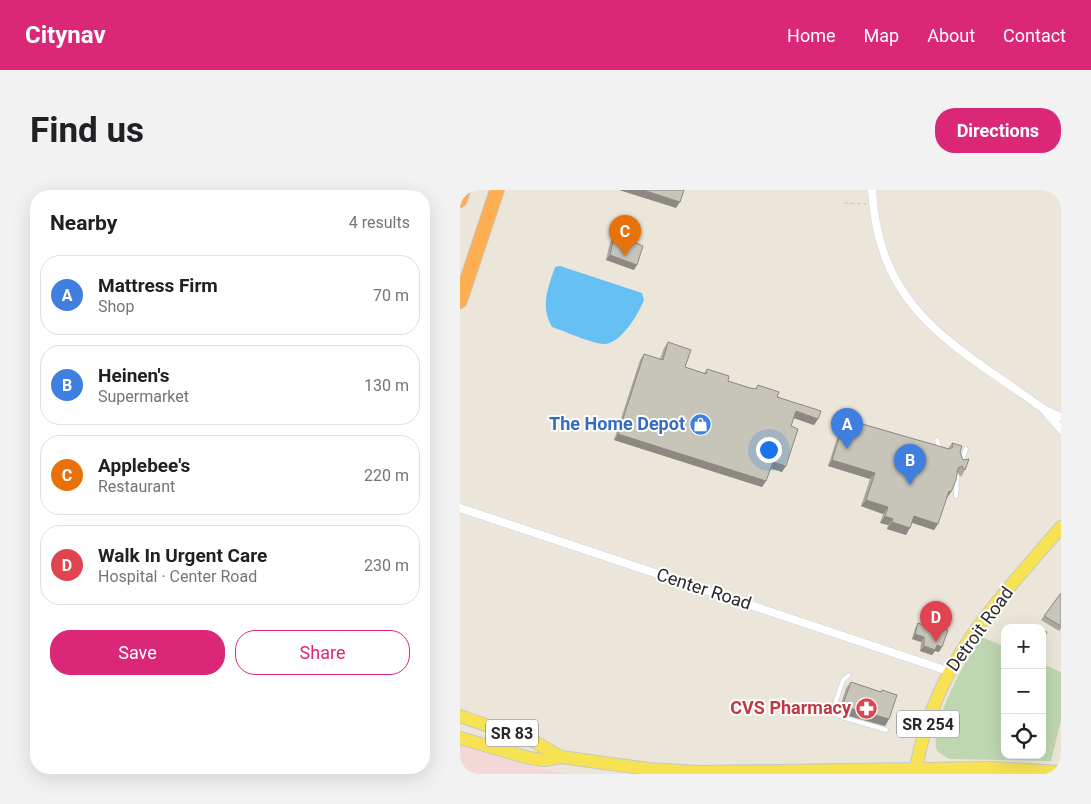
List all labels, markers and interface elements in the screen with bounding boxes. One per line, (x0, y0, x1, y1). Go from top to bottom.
text: Citynav (25, 21, 106, 49)
text: Home (787, 25, 836, 46)
text: Map (864, 25, 899, 46)
text: About (927, 25, 975, 46)
text: Contact (1003, 25, 1066, 46)
button: Directions (935, 108, 1061, 153)
text: Find us (30, 110, 144, 151)
text: Nearby (50, 211, 117, 235)
text: 4 results (349, 213, 410, 232)
pin: C (609, 215, 641, 256)
text: Mattress Firm (98, 274, 218, 297)
text: A (62, 286, 72, 305)
text: 70 m (373, 286, 409, 305)
text: Shop (98, 297, 134, 316)
text: Heinen's (98, 364, 169, 387)
text: B (62, 376, 72, 395)
text: 130 m (364, 376, 409, 395)
text: Supermarket (98, 387, 189, 406)
pin: A (831, 408, 863, 449)
shop icon: The Home Depot (689, 412, 713, 436)
place label: The Home Depot (549, 413, 685, 434)
your location (756, 437, 782, 463)
pin: B (894, 444, 926, 485)
text: Applebee's (98, 454, 190, 477)
text: C (62, 466, 72, 485)
text: 220 m (364, 466, 409, 485)
text: Restaurant (98, 477, 175, 496)
text: Walk In Urgent Care (98, 544, 267, 567)
text: D (62, 556, 72, 575)
text: 230 m (364, 556, 409, 575)
street label: Center Road (654, 563, 754, 614)
text: Hospital · Center Road (98, 567, 257, 586)
street label: Detroit Road (942, 582, 1017, 675)
pin: D (920, 601, 952, 642)
map controls (1001, 624, 1046, 759)
button: + (1001, 624, 1046, 669)
button: Save (50, 630, 225, 675)
button: Share (235, 630, 410, 675)
button: − (1001, 669, 1046, 714)
pharmacy icon: CVS Pharmacy (855, 696, 879, 720)
place label: CVS Pharmacy (730, 697, 852, 718)
road number: SR 254 (897, 710, 959, 738)
button: locate (1001, 714, 1046, 759)
road number: SR 83 (486, 720, 538, 746)

